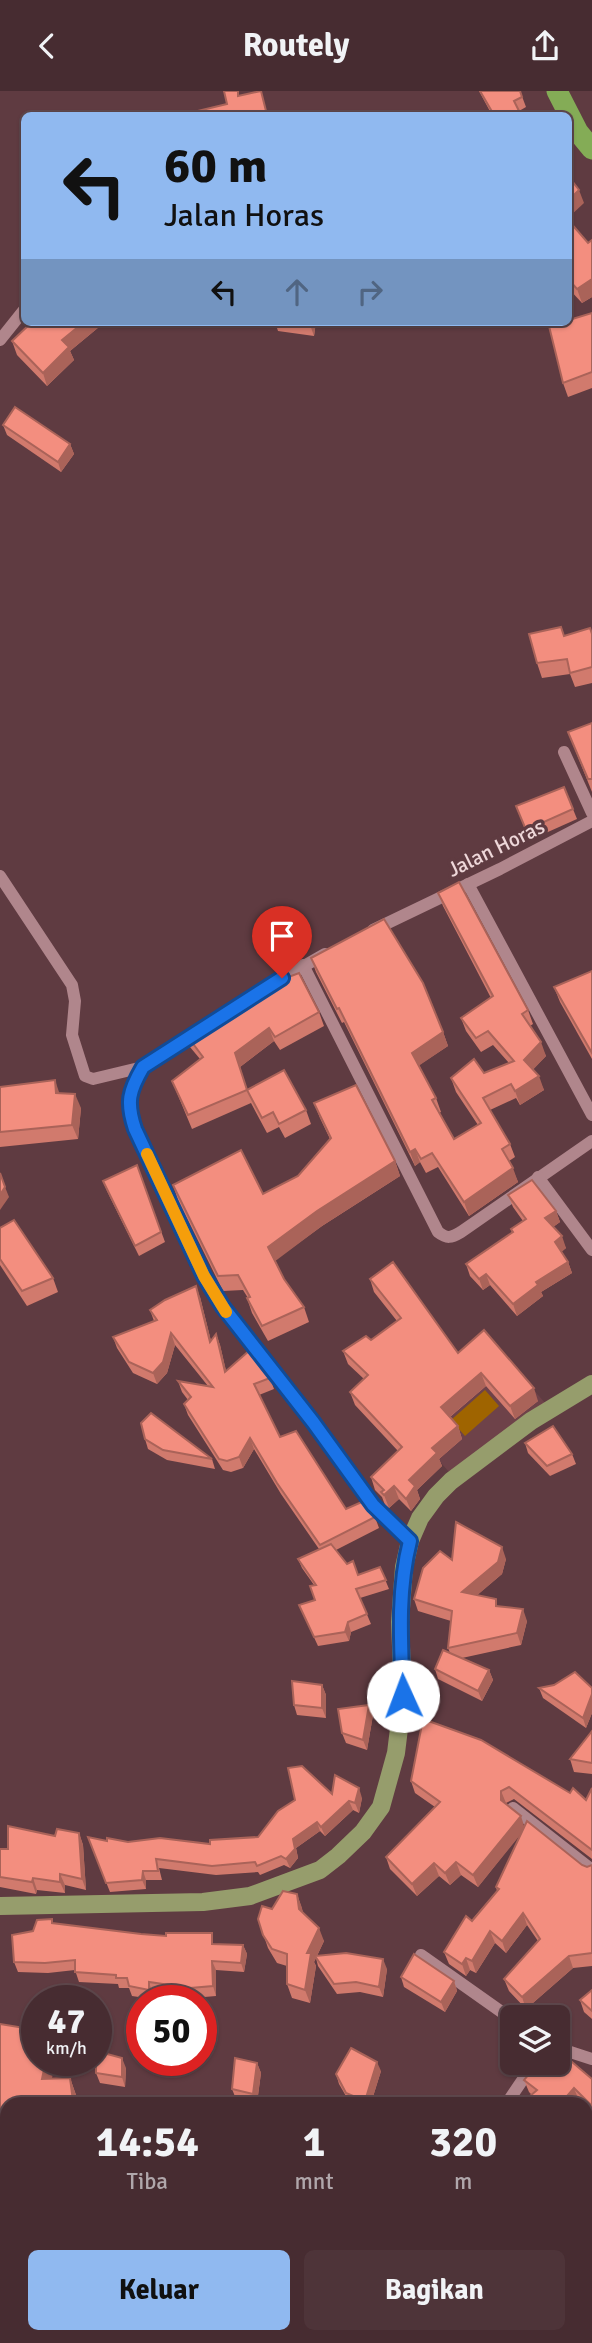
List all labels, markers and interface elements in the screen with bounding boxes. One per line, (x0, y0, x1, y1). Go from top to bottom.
text: Routely (243, 26, 349, 65)
icon: back (28, 27, 66, 65)
icon: share (526, 27, 564, 65)
text: 60 m (164, 136, 267, 196)
icon: left (49, 140, 140, 231)
text: Jalan Horas (164, 196, 324, 235)
icon: left (205, 273, 243, 311)
icon: ahead (278, 273, 316, 311)
icon: right (351, 273, 389, 311)
street label: Jalan Horas (443, 813, 549, 883)
pin (252, 906, 312, 978)
icon: arrive (263, 917, 301, 955)
position arrow (366, 1659, 440, 1733)
speed limit sign: 50 (126, 1985, 217, 2076)
text: 47 (48, 2000, 85, 2043)
map controls (500, 2005, 570, 2075)
button: layers (500, 2005, 570, 2075)
text: km/h (46, 2037, 87, 2059)
text: 14:54 (96, 2117, 199, 2168)
text: 1 (303, 2117, 325, 2168)
text: 320 (429, 2117, 497, 2168)
text: Tiba (127, 2167, 168, 2196)
text: mnt (295, 2167, 333, 2196)
text: m (454, 2167, 472, 2196)
button: Keluar (28, 2250, 290, 2330)
button: Bagikan (304, 2250, 565, 2330)

